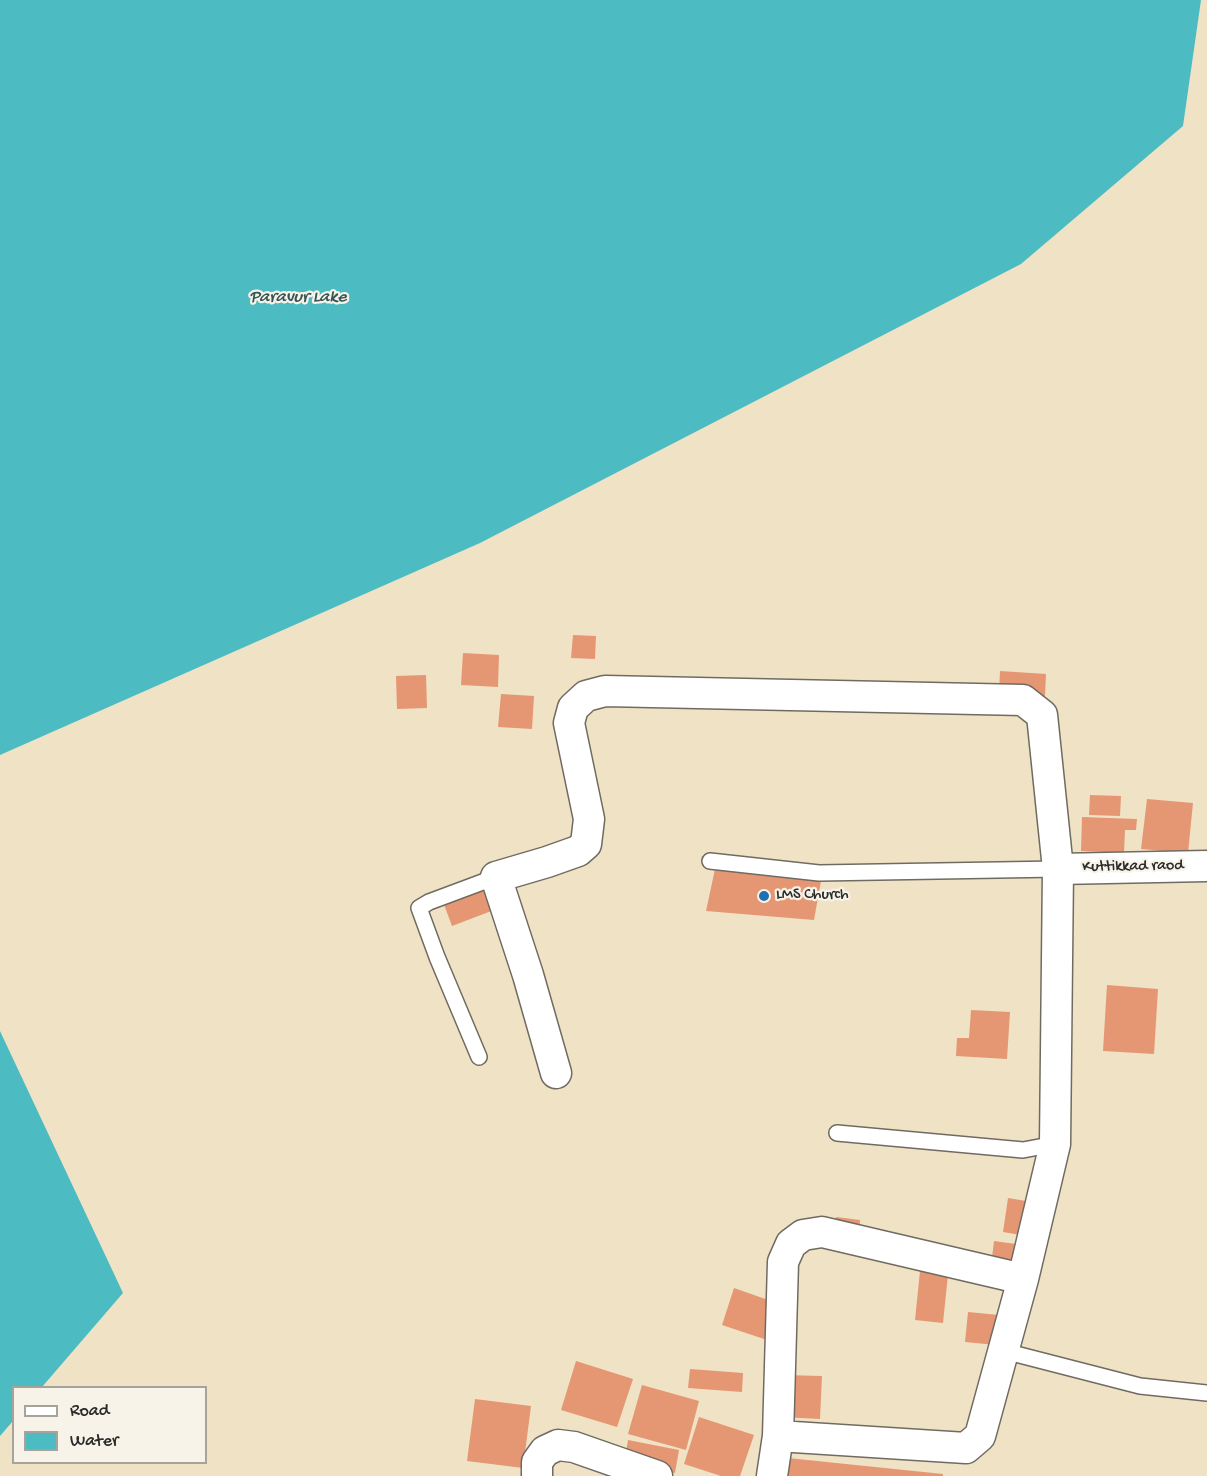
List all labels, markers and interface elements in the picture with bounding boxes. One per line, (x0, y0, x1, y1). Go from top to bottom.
water label: Paravur Lake (249, 287, 347, 309)
street label: Kuttikkad raod (1082, 857, 1184, 877)
place label: LMS Church (776, 886, 849, 906)
marker: LMS Church (757, 889, 771, 903)
legend (12, 1386, 207, 1464)
text: Road (70, 1401, 109, 1422)
text: Water (70, 1431, 118, 1452)

